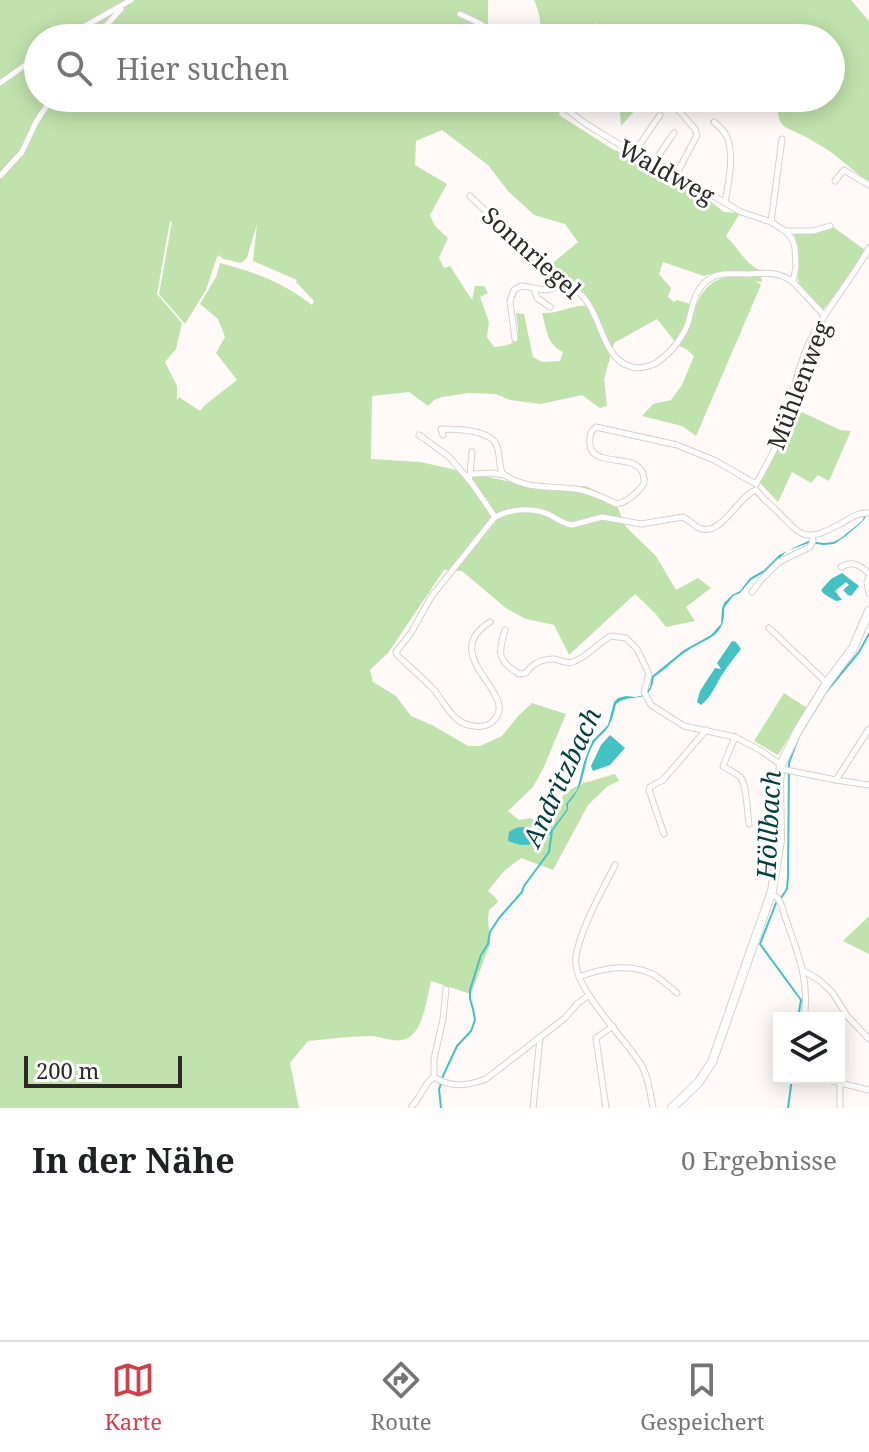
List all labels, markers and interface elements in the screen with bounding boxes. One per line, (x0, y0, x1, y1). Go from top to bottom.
search box (24, 24, 845, 112)
icon: search (52, 46, 96, 90)
text: Hier suchen (116, 48, 289, 89)
street label: Waldweg (613, 131, 721, 211)
street label: Sonnriegel (475, 199, 589, 306)
street label: Mühlenweg (758, 316, 838, 454)
water label: Andritzbach (512, 701, 609, 854)
water label: Höllbach (747, 769, 789, 881)
map controls (773, 1012, 845, 1084)
button: layers (773, 1012, 845, 1084)
scale bar (24, 1052, 182, 1088)
text: 200 m (36, 1055, 99, 1085)
text: In der Nähe (32, 1137, 235, 1183)
text: 0 Ergebnisse (681, 1142, 837, 1178)
tab: Karte (104, 1358, 162, 1436)
tab: Route (371, 1358, 431, 1436)
tab: Gespeichert (640, 1358, 765, 1436)

